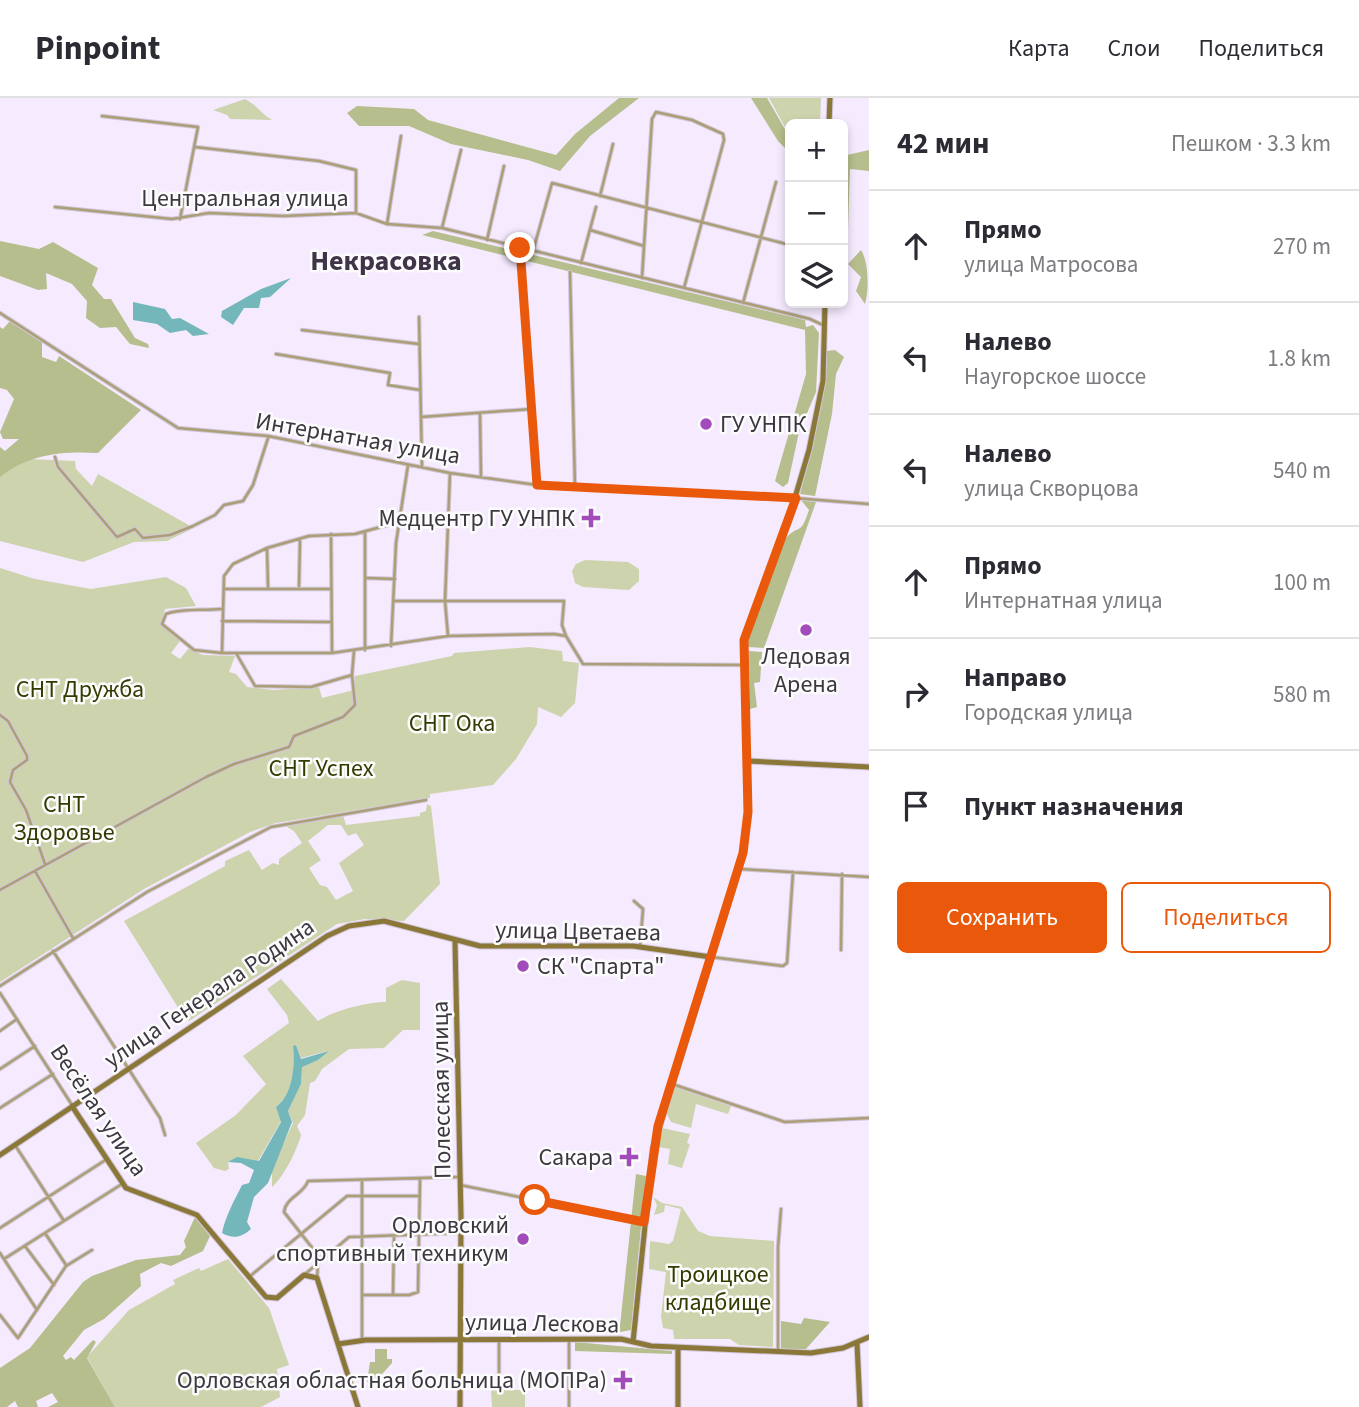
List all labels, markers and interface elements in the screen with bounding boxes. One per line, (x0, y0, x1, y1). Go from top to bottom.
text: Pinpoint (35, 25, 161, 72)
text: Карта (1008, 31, 1070, 66)
text: Слои (1108, 31, 1161, 66)
text: Поделиться (1199, 31, 1324, 66)
map controls (785, 119, 848, 308)
button: + (785, 119, 848, 182)
text: 42 мин (897, 122, 989, 165)
text: Пешком · 3.3 km (1171, 127, 1331, 160)
street label: Центральная улица (141, 181, 349, 216)
button: − (785, 182, 848, 245)
text: Прямо (964, 211, 1042, 248)
icon: ahead (897, 227, 935, 265)
text: 270 m (1273, 230, 1331, 263)
route end (504, 232, 535, 263)
district label: Некрасовка (310, 241, 462, 281)
button: layers (785, 245, 848, 308)
text: улица Матросова (964, 248, 1138, 281)
text: Налево (964, 323, 1052, 360)
icon: left (897, 339, 935, 377)
text: 1.8 km (1267, 342, 1331, 375)
text: Наугорское шоссе (964, 360, 1146, 393)
street label: Интернатная улица (253, 403, 463, 474)
place label: ГУ УНПК (720, 407, 807, 442)
marker: ГУ УНПК (698, 416, 714, 432)
text: Налево (964, 435, 1052, 472)
icon: left (897, 451, 935, 489)
text: 540 m (1273, 454, 1331, 487)
text: улица Скворцова (964, 472, 1139, 505)
place label: Медцентр ГУ УНПК (378, 501, 575, 536)
marker: Медцентр ГУ УНПК (581, 508, 601, 528)
text: Прямо (964, 547, 1042, 584)
icon: ahead (897, 563, 935, 601)
text: 100 m (1273, 566, 1331, 599)
text: Интернатная улица (964, 584, 1163, 617)
marker: Ледовая Арена (798, 622, 814, 638)
place label: Ледовая Арена (761, 639, 851, 702)
text: Направо (964, 659, 1067, 696)
park label: СНТ Дружба (16, 672, 144, 707)
icon: right (897, 675, 935, 713)
text: 580 m (1273, 678, 1331, 711)
text: Городская улица (964, 696, 1133, 729)
park label: СНТ Ока (409, 706, 495, 741)
park label: СНТ Успех (268, 751, 374, 786)
park label: СНТ Здоровье (13, 787, 115, 850)
icon: arrive (897, 787, 935, 825)
text: Пункт назначения (964, 788, 1184, 825)
button: Сохранить (897, 882, 1107, 953)
button: Поделиться (1121, 882, 1331, 953)
street label: улица Генерала Родина (97, 910, 322, 1077)
street label: улица Цветаева (495, 913, 661, 950)
place label: СК "Спарта" (537, 949, 664, 984)
marker: СК "Спарта" (515, 958, 531, 974)
street label: Полесская улица (422, 1001, 461, 1179)
street label: Весёлая улица (41, 1037, 156, 1184)
place label: Сакара (538, 1140, 613, 1175)
marker: Сакара (619, 1147, 639, 1167)
route start (519, 1184, 550, 1215)
place label: Орловский спортивный техникум (276, 1208, 509, 1271)
marker: Орловский спортивный техникум (515, 1231, 531, 1247)
park label: Троицкое кладбище (665, 1257, 771, 1320)
street label: улица Лескова (464, 1305, 620, 1342)
place label: Орловская областная больница (МОПРа) (177, 1363, 607, 1398)
marker: Орловская областная больница (МОПРа) (613, 1370, 633, 1390)

